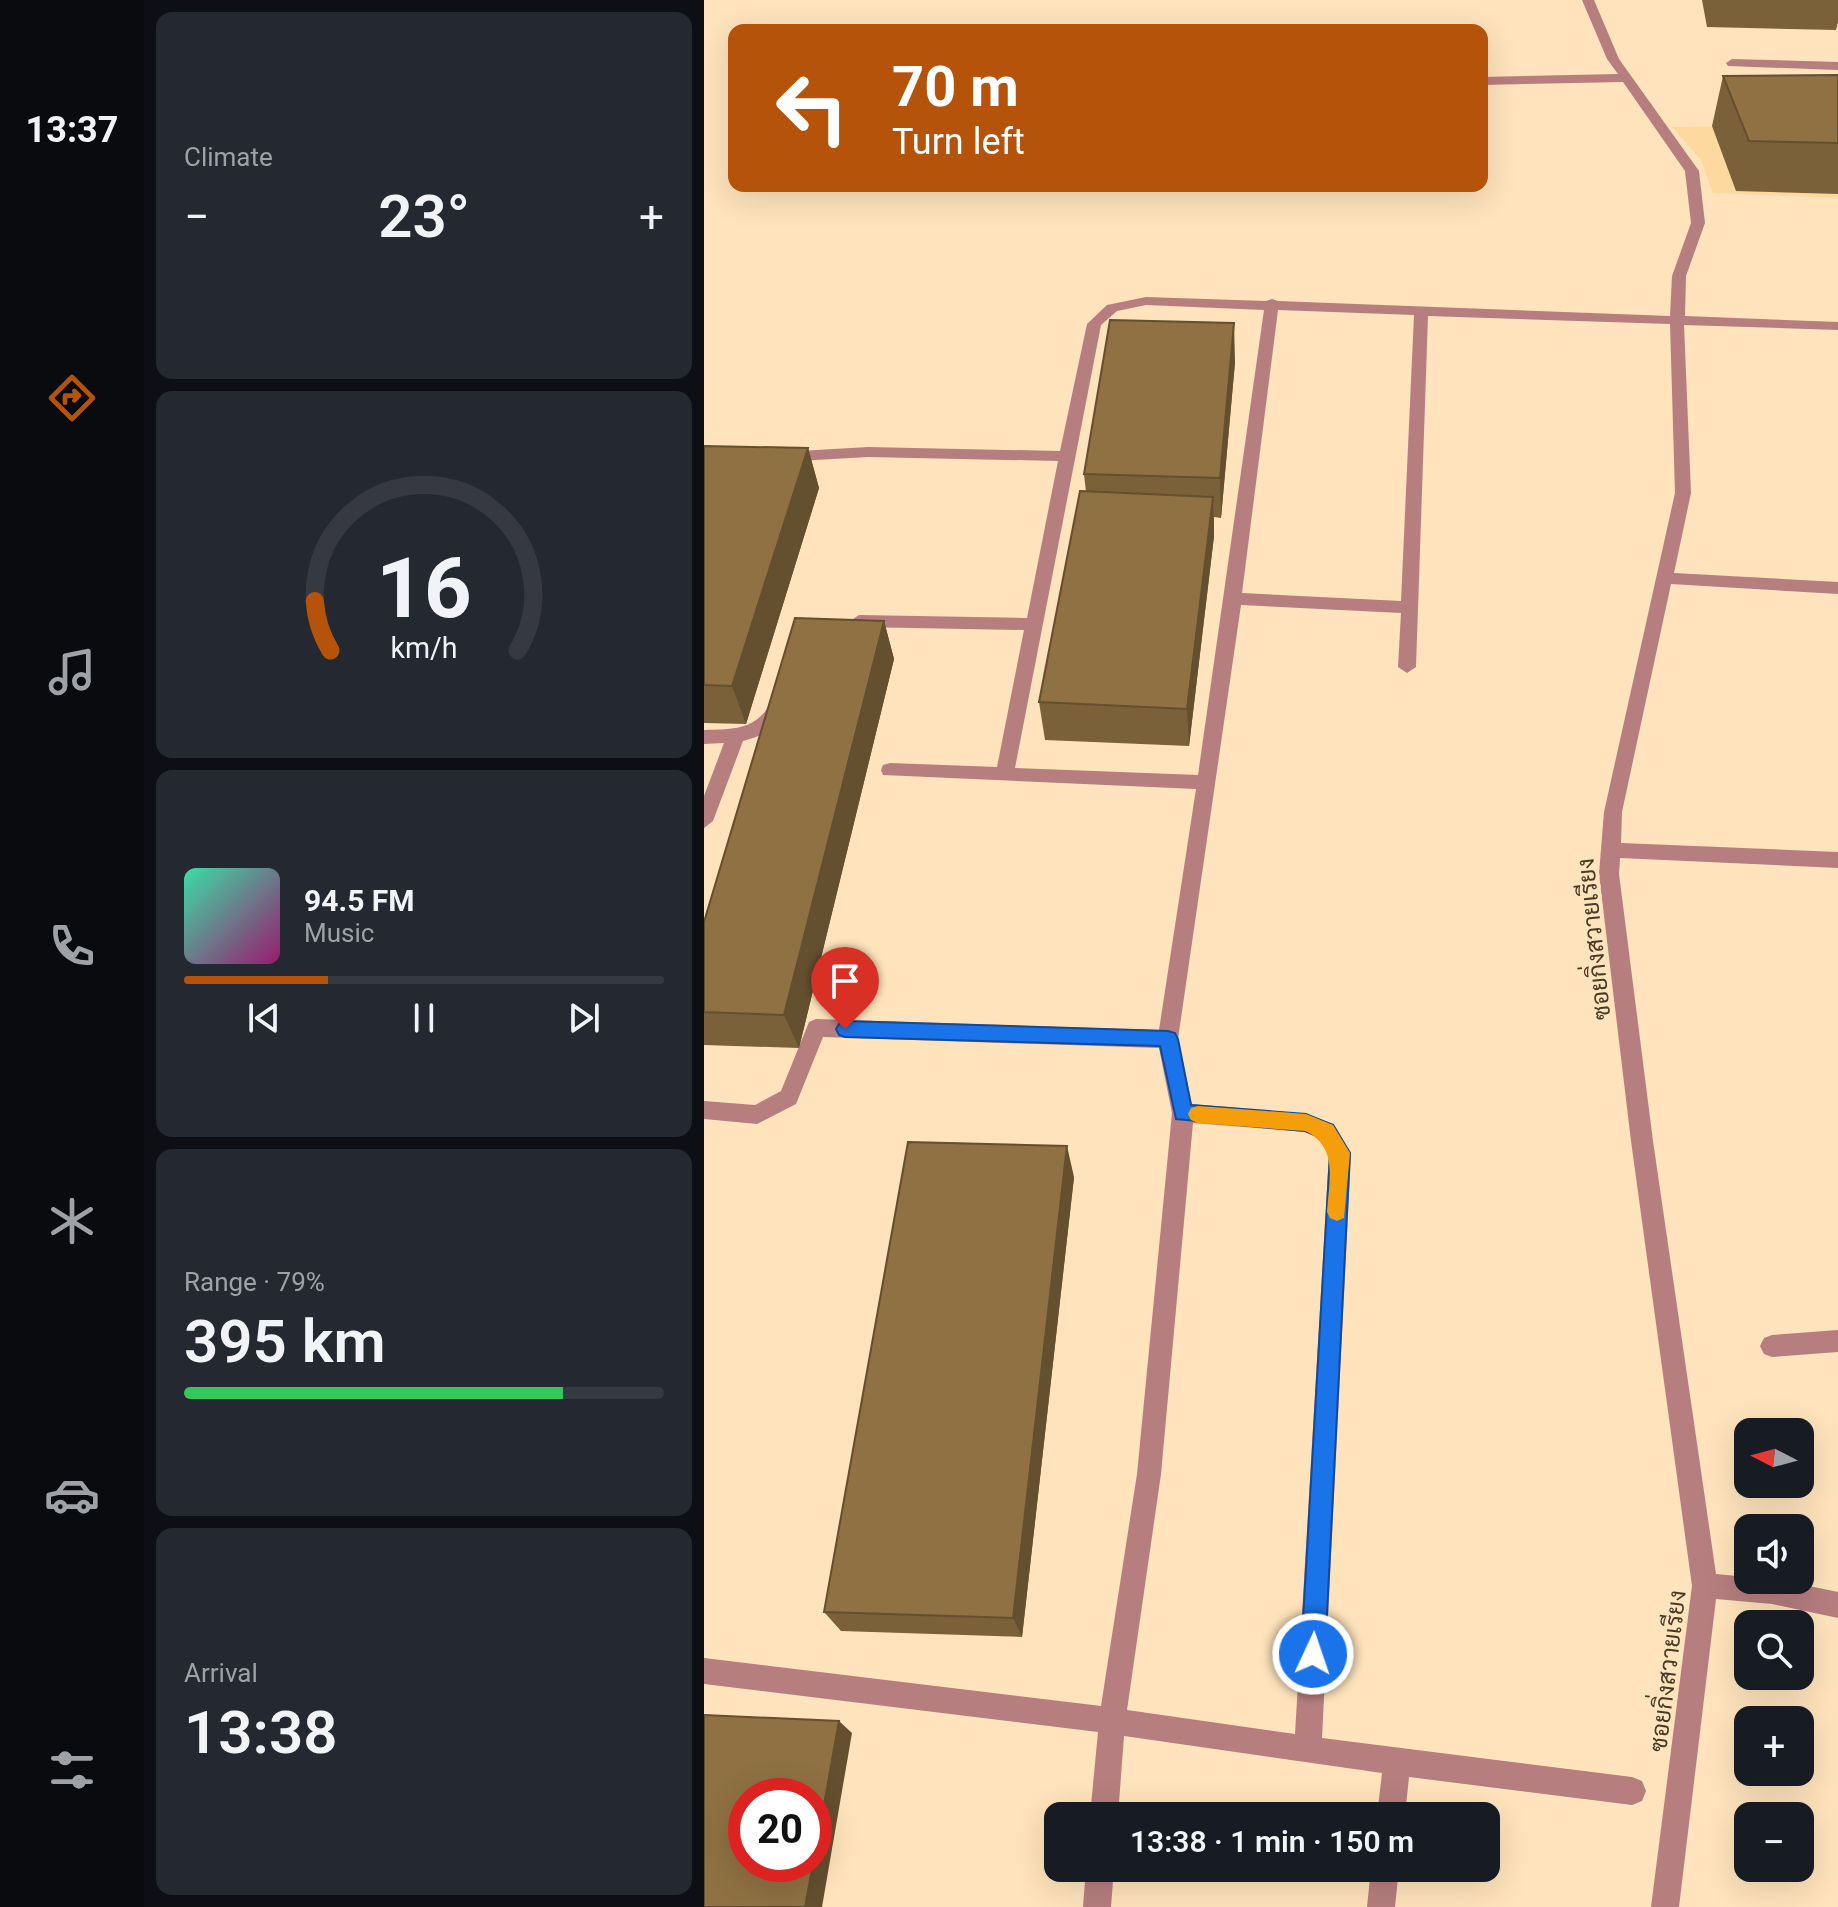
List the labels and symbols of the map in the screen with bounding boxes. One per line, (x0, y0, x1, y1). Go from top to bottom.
street label: ซอยกิ่งสวายเรียง (1566, 857, 1616, 1022)
pin (811, 947, 879, 1029)
north arrow (1734, 1418, 1814, 1498)
street label: ซอยกิ่งสวายเรียง (1638, 1588, 1692, 1753)
position arrow (1271, 1612, 1355, 1696)
speed limit sign: 20 (728, 1778, 832, 1882)

